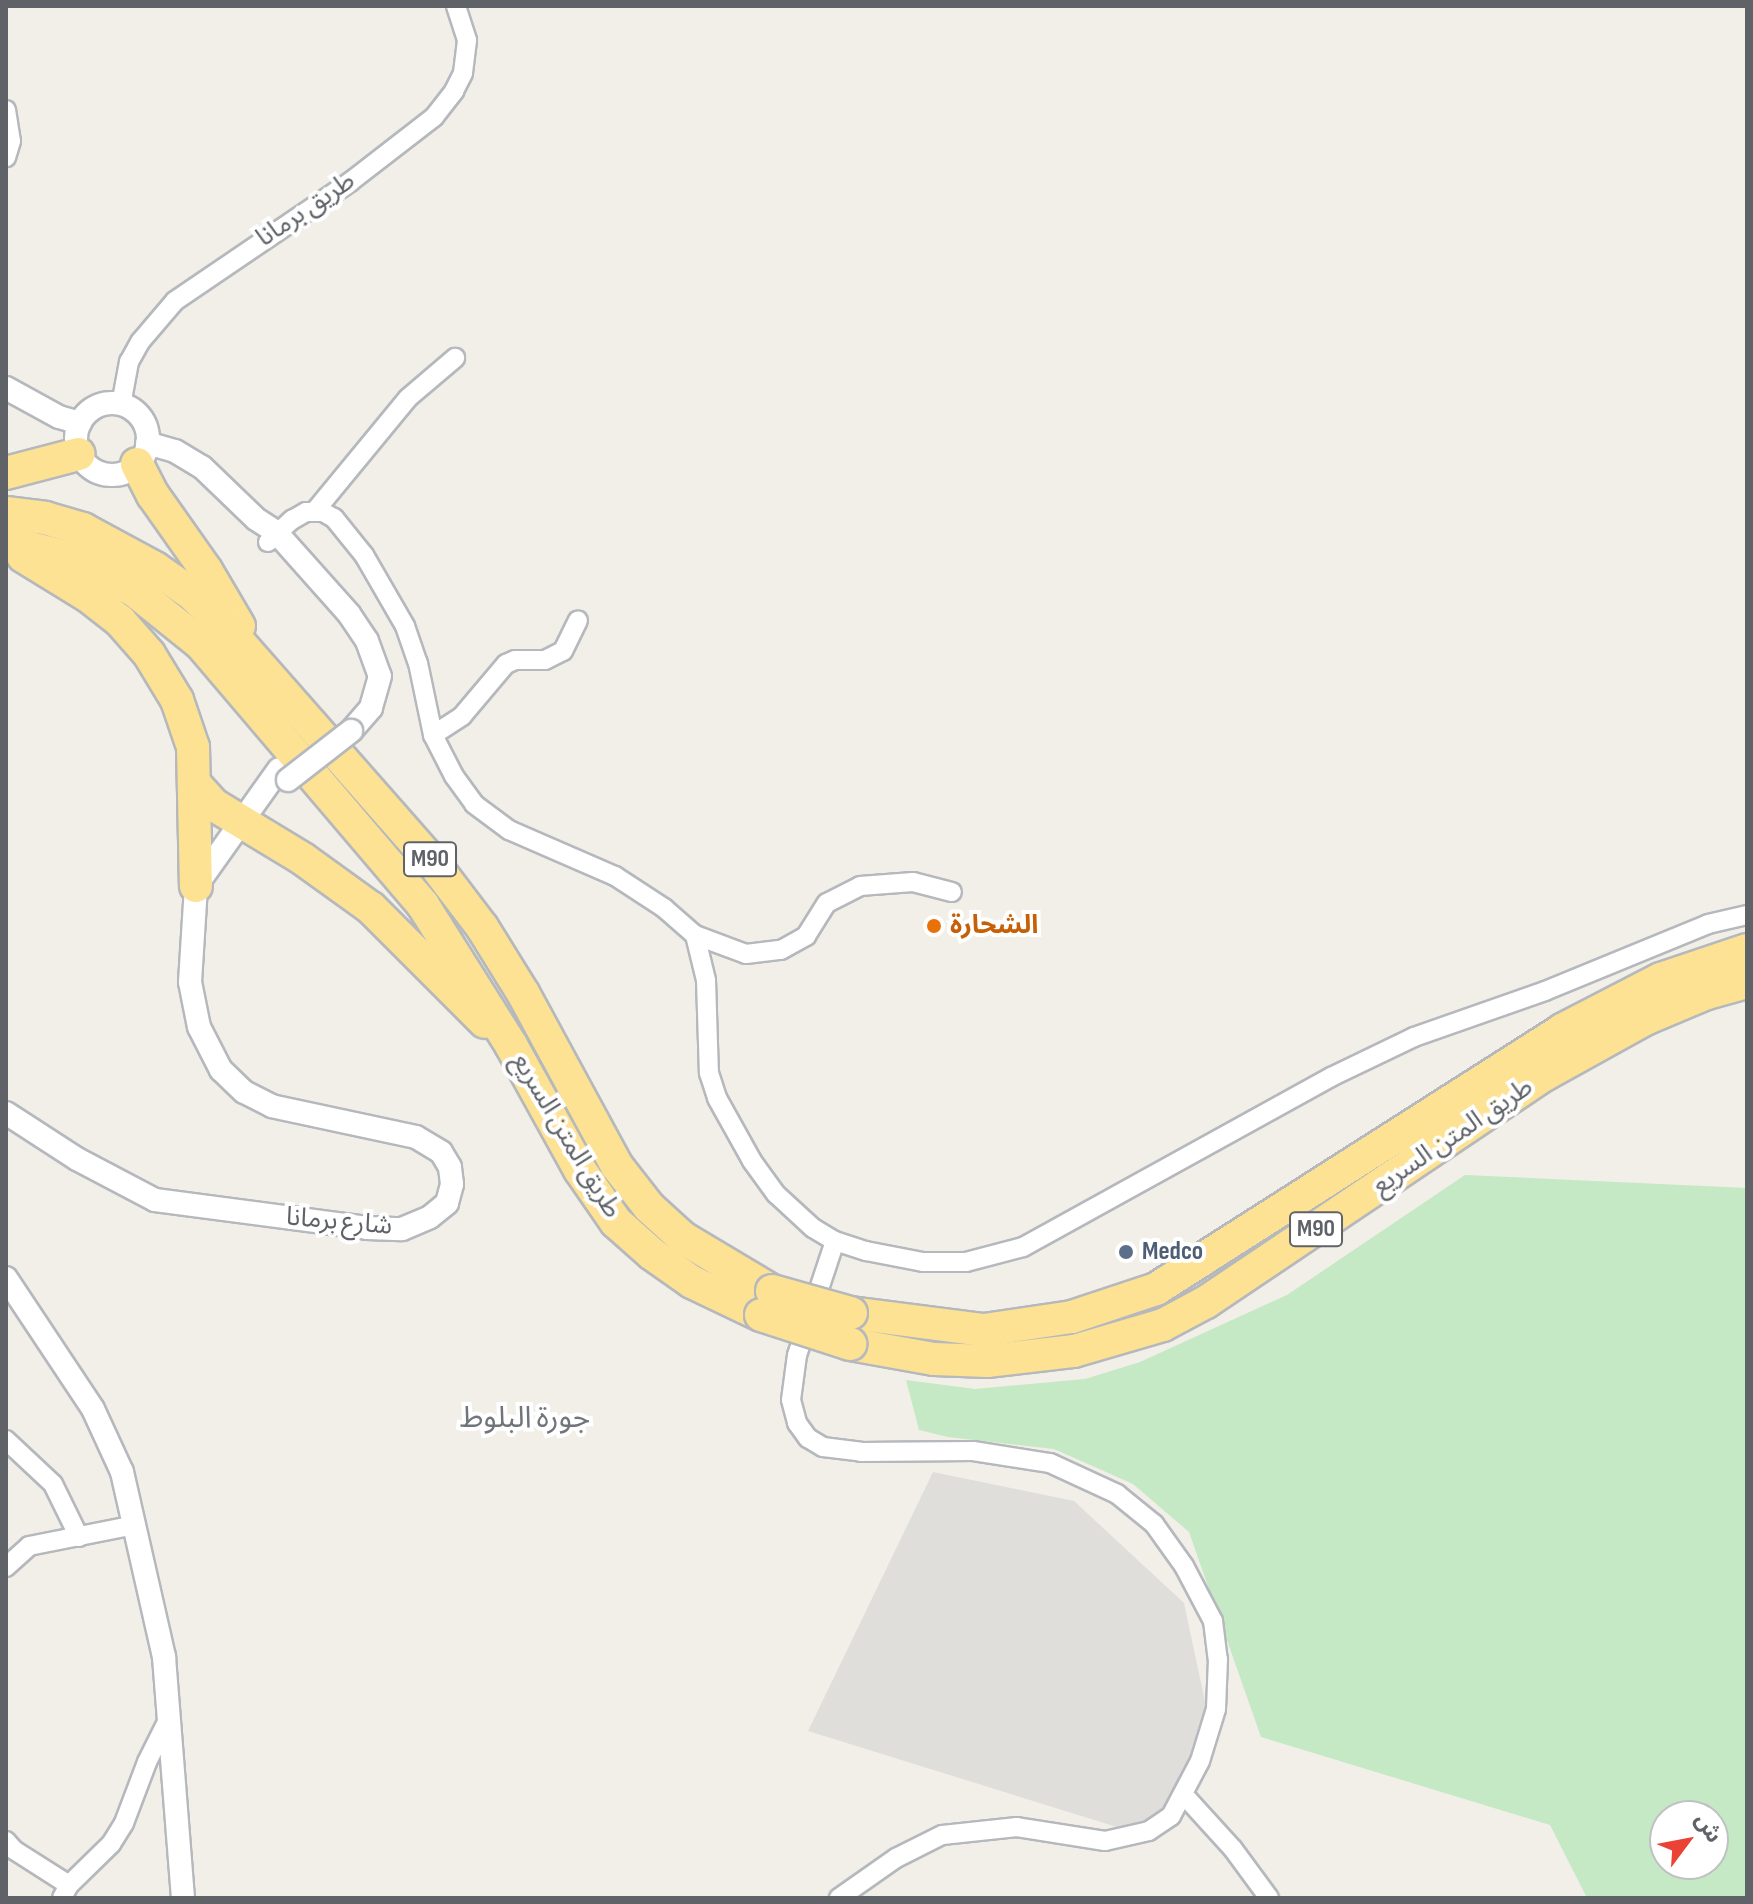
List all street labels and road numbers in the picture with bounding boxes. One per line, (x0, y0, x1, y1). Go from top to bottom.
street label: طريق برمانا (251, 166, 361, 254)
road number: M90 (402, 839, 458, 879)
street label: طريق المتن السريع (504, 1048, 628, 1224)
street label: طريق المتن السريع (1367, 1072, 1539, 1202)
street label: شارع برمانا (284, 1202, 394, 1242)
road number: M90 (1288, 1209, 1344, 1249)

